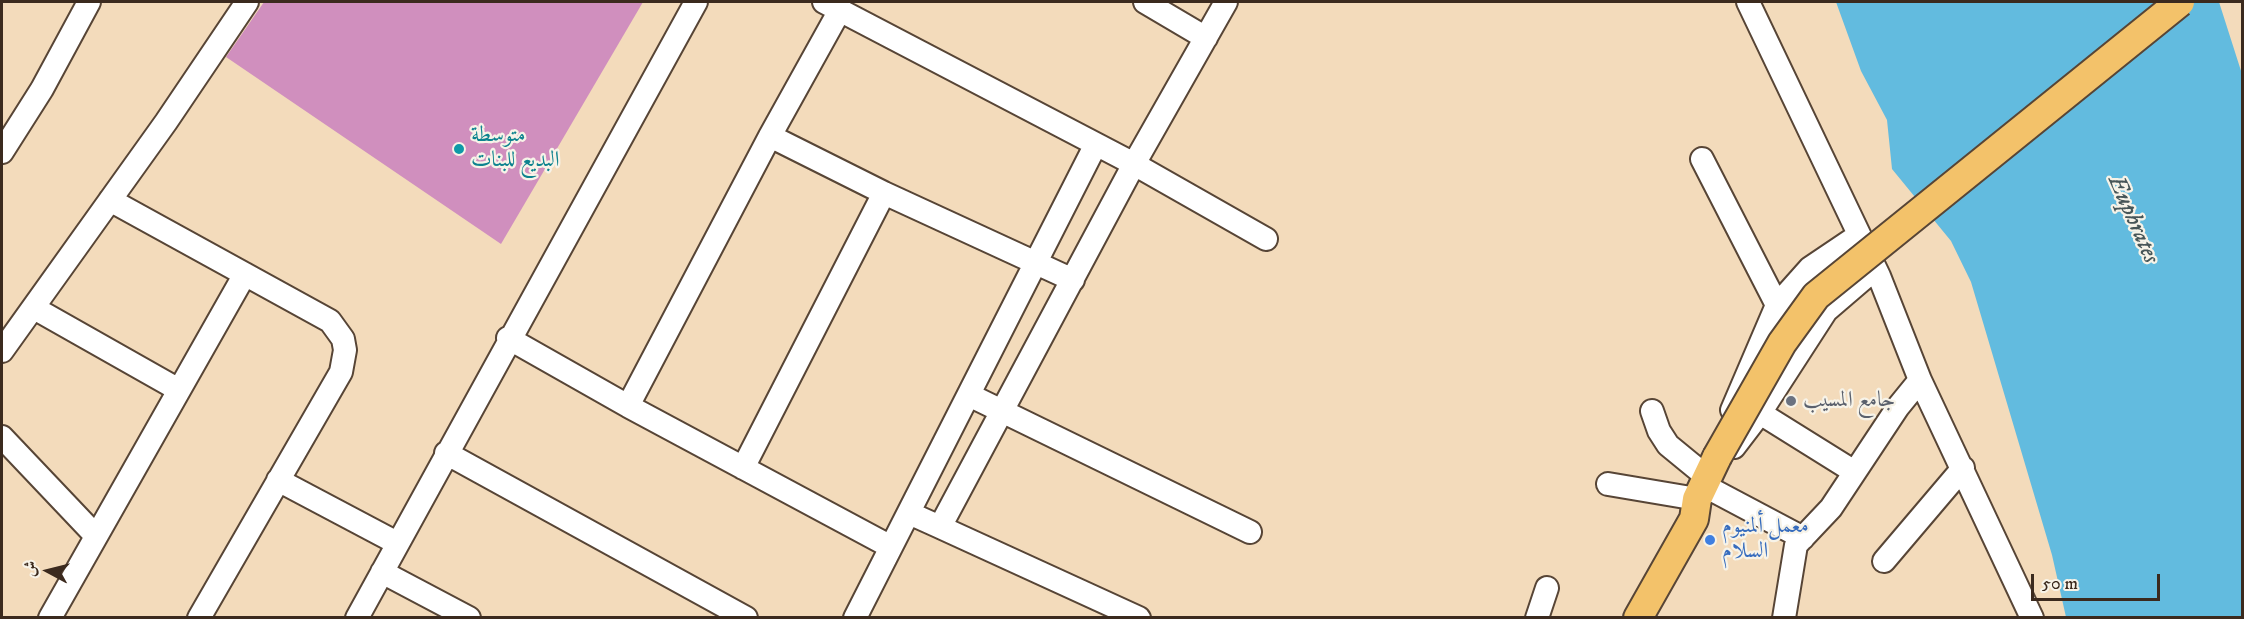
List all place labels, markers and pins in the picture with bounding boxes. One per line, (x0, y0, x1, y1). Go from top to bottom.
place label: متوسطة البديع للبنات (471, 123, 560, 174)
marker: متوسطة البديع للبنات (452, 142, 466, 156)
place label: جامع المسيب (1803, 388, 1895, 414)
marker: جامع المسيب (1784, 394, 1798, 408)
place label: معمل ألمنيوم السلام (1722, 514, 1809, 566)
marker: معمل ألمنيوم السلام (1703, 533, 1717, 547)

